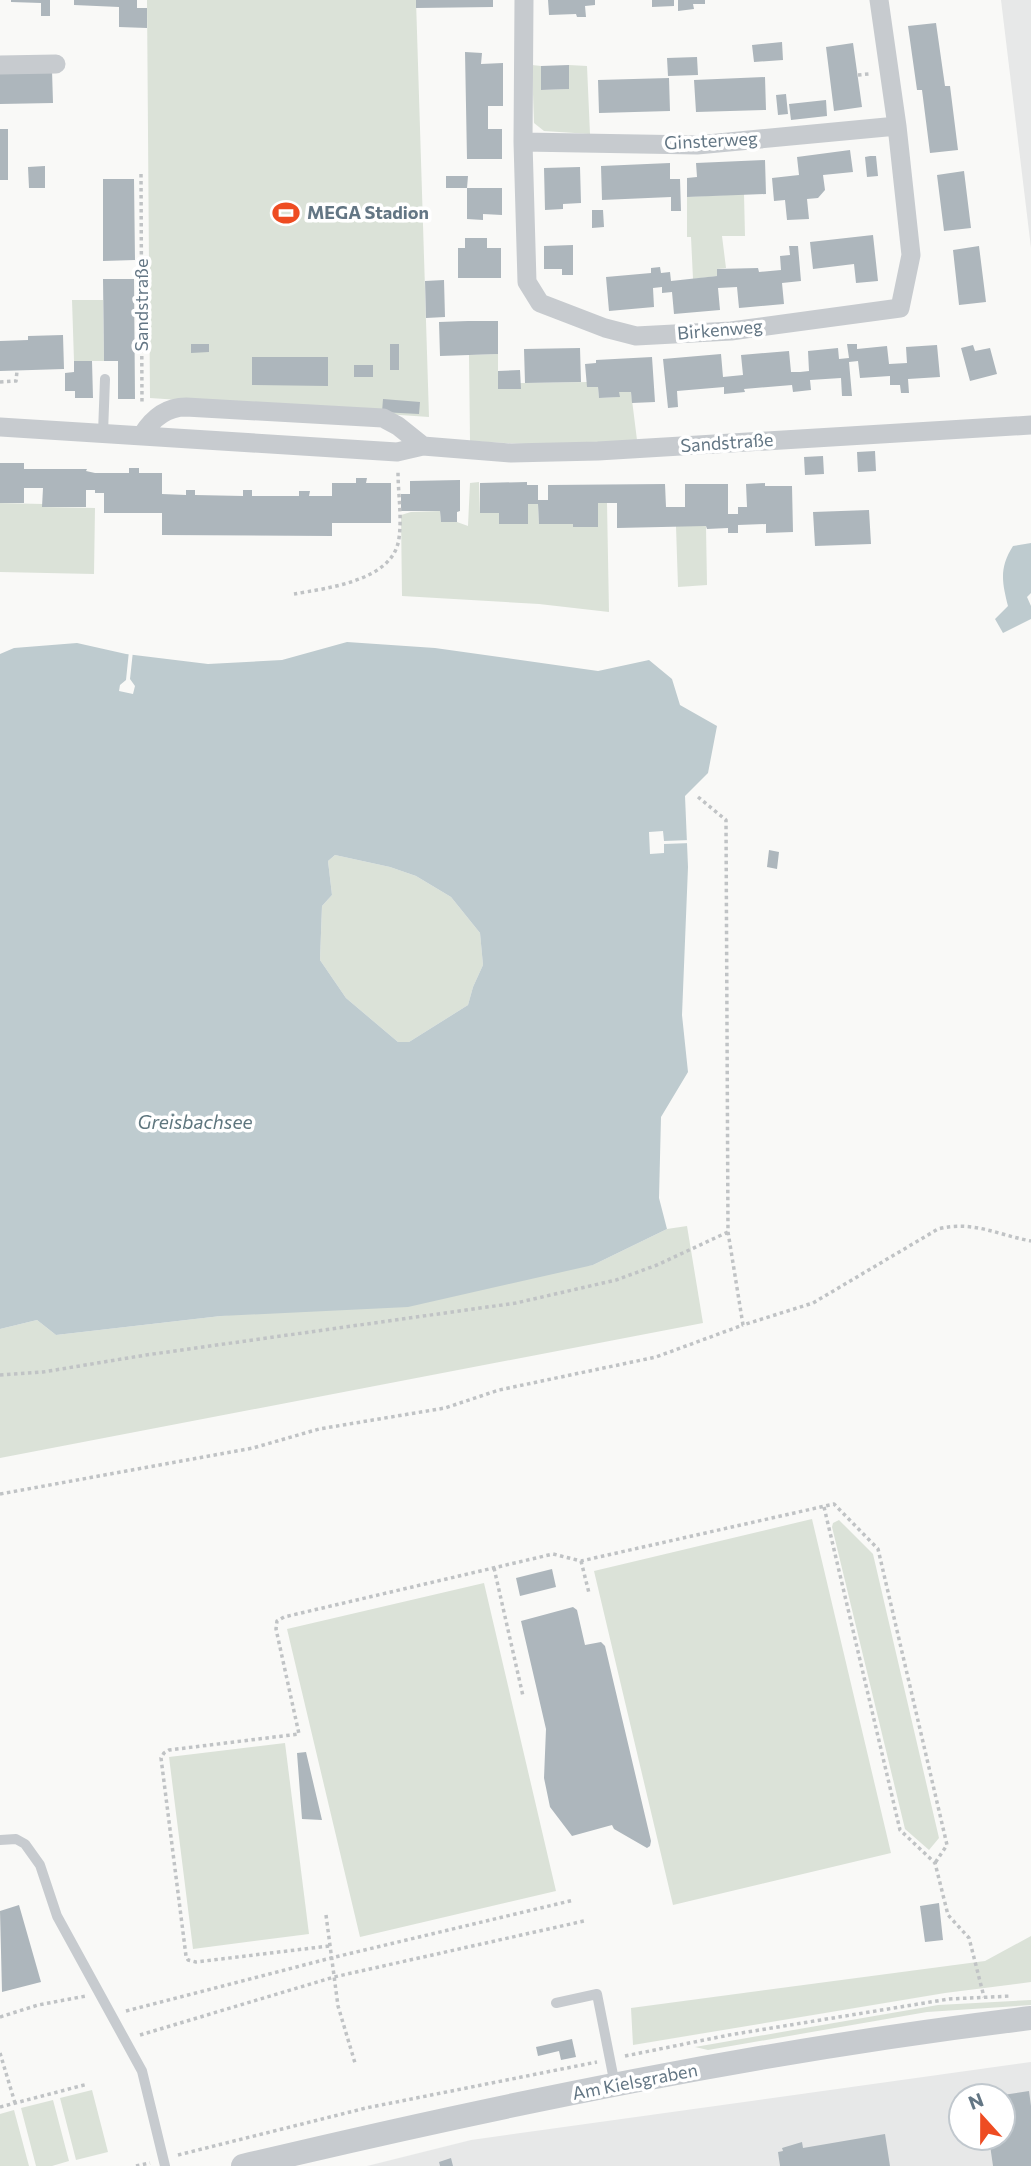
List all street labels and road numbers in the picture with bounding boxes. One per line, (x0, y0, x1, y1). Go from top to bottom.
street label: Ginsterweg (664, 127, 758, 153)
street label: Sandstraße (130, 258, 152, 352)
street label: Birkenweg (676, 314, 764, 344)
street label: Sandstraße (680, 428, 774, 456)
street label: Am Kielsgraben (570, 2058, 699, 2104)

